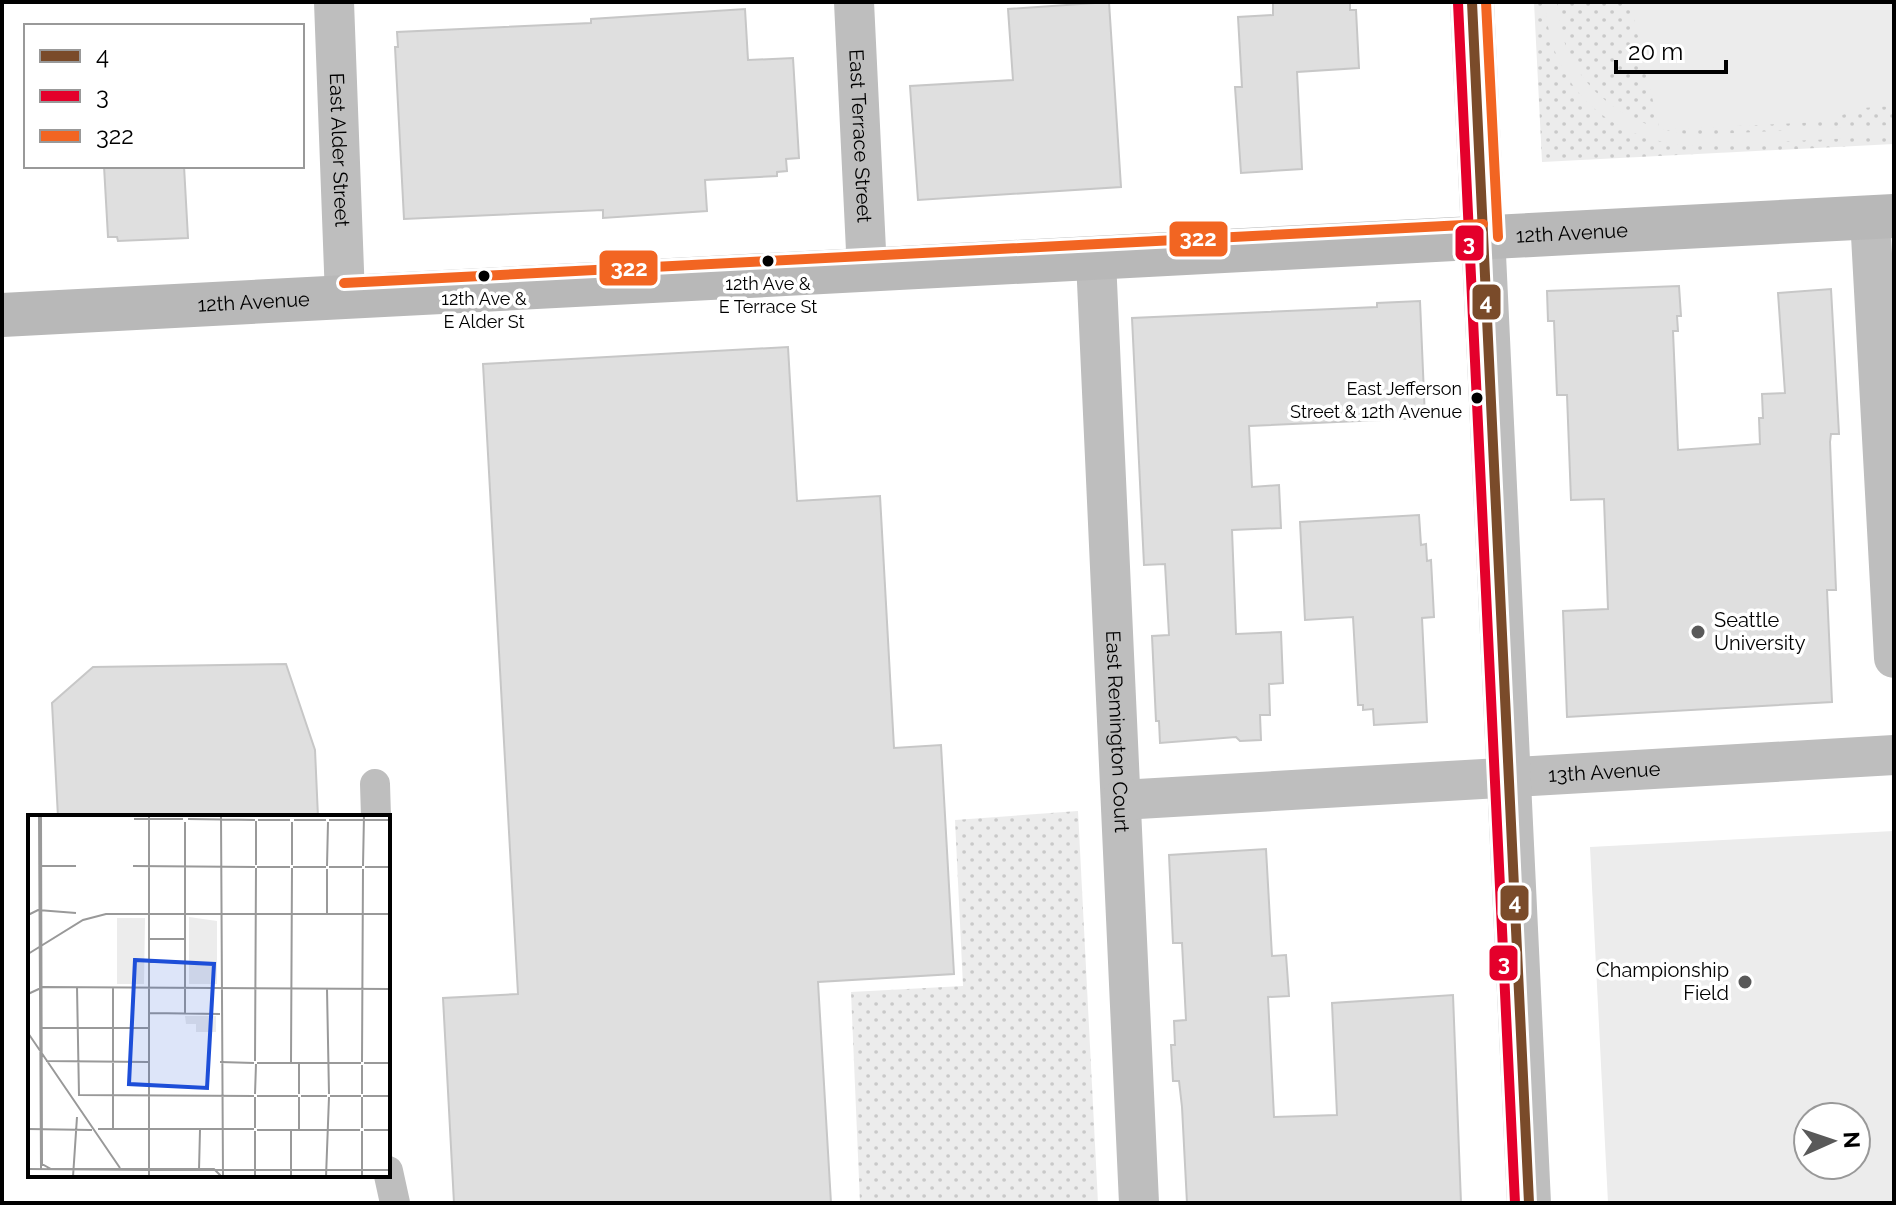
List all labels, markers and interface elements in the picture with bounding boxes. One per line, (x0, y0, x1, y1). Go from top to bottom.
legend (24, 24, 304, 168)
scale bar (1616, 24, 1726, 74)
text: 20 m (1628, 37, 1683, 66)
text: 4 (96, 41, 109, 70)
street label: East Terrace Street (844, 48, 877, 224)
street label: East Alder Street (325, 72, 354, 228)
text: 3 (96, 81, 109, 110)
text: 322 (96, 121, 134, 150)
street label: 12th Avenue (1515, 218, 1629, 248)
line badge: 322 (1168, 220, 1229, 258)
line badge: 3 (1454, 224, 1485, 262)
text: 322 (1179, 225, 1217, 251)
text: 3 (1463, 230, 1475, 256)
line badge: 322 (598, 249, 659, 287)
marker: 12th Ave & E Terrace St (760, 253, 776, 269)
text: 322 (610, 255, 648, 281)
marker: 12th Ave & E Alder St (476, 268, 492, 284)
place label: 12th Ave & E Terrace St (719, 273, 817, 317)
line badge: 4 (1471, 283, 1502, 321)
street label: 12th Avenue (197, 287, 311, 317)
place label: 12th Ave & E Alder St (441, 288, 527, 332)
text: 4 (1480, 289, 1492, 315)
place label: East Jefferson Street & 12th Avenue (1290, 378, 1462, 422)
marker: East Jefferson Street & 12th Avenue (1469, 390, 1485, 406)
place label: Seattle University (1714, 608, 1806, 655)
marker: Seattle University (1689, 623, 1707, 641)
street label: East Remington Court (1101, 630, 1134, 833)
street label: 13th Avenue (1547, 757, 1661, 787)
inset map (28, 815, 390, 1177)
line badge: 4 (1499, 884, 1530, 922)
text: 4 (1509, 889, 1521, 915)
line badge: 3 (1488, 944, 1519, 982)
text: 3 (1498, 950, 1510, 976)
place label: Championship Field (1596, 958, 1729, 1005)
marker: Championship Field (1736, 973, 1754, 991)
north arrow (1792, 1101, 1872, 1181)
text: N (1839, 1131, 1865, 1149)

